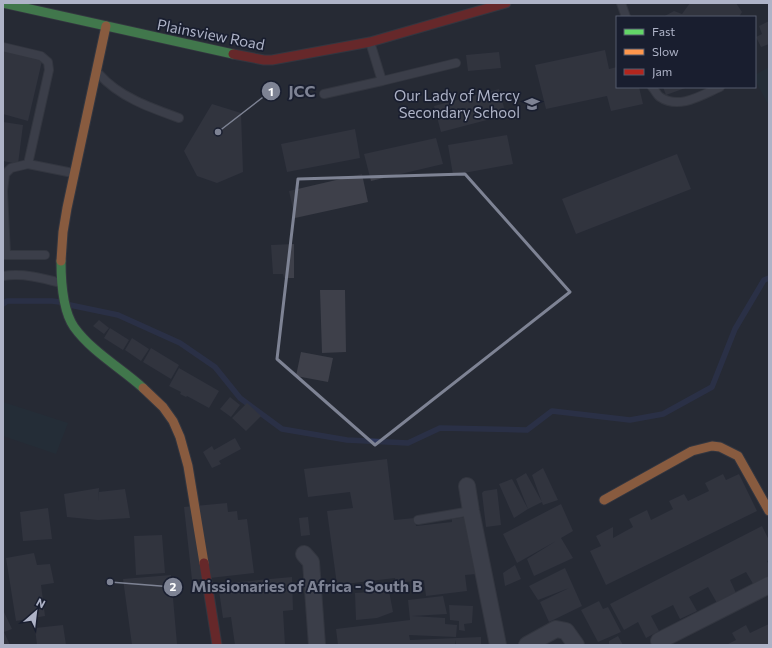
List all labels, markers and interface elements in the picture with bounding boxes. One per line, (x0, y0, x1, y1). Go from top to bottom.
street label: Plainsview Road (156, 15, 266, 53)
legend (616, 16, 756, 88)
text: Fast (652, 24, 675, 38)
text: Slow (652, 44, 679, 58)
text: Jam (652, 64, 672, 79)
callout: JCC (261, 77, 324, 105)
text: JCC (289, 81, 316, 100)
text: 1 (268, 84, 274, 98)
place label: Our Lady of Mercy Secondary School (394, 86, 520, 121)
school or university icon: Our Lady of Mercy Secondary School (523, 95, 541, 113)
callout: Missionaries of Africa - South B (163, 573, 431, 601)
text: Missionaries of Africa - South B (191, 576, 423, 595)
text: 2 (170, 579, 177, 593)
north arrow (16, 592, 56, 632)
text: N (34, 595, 48, 610)

